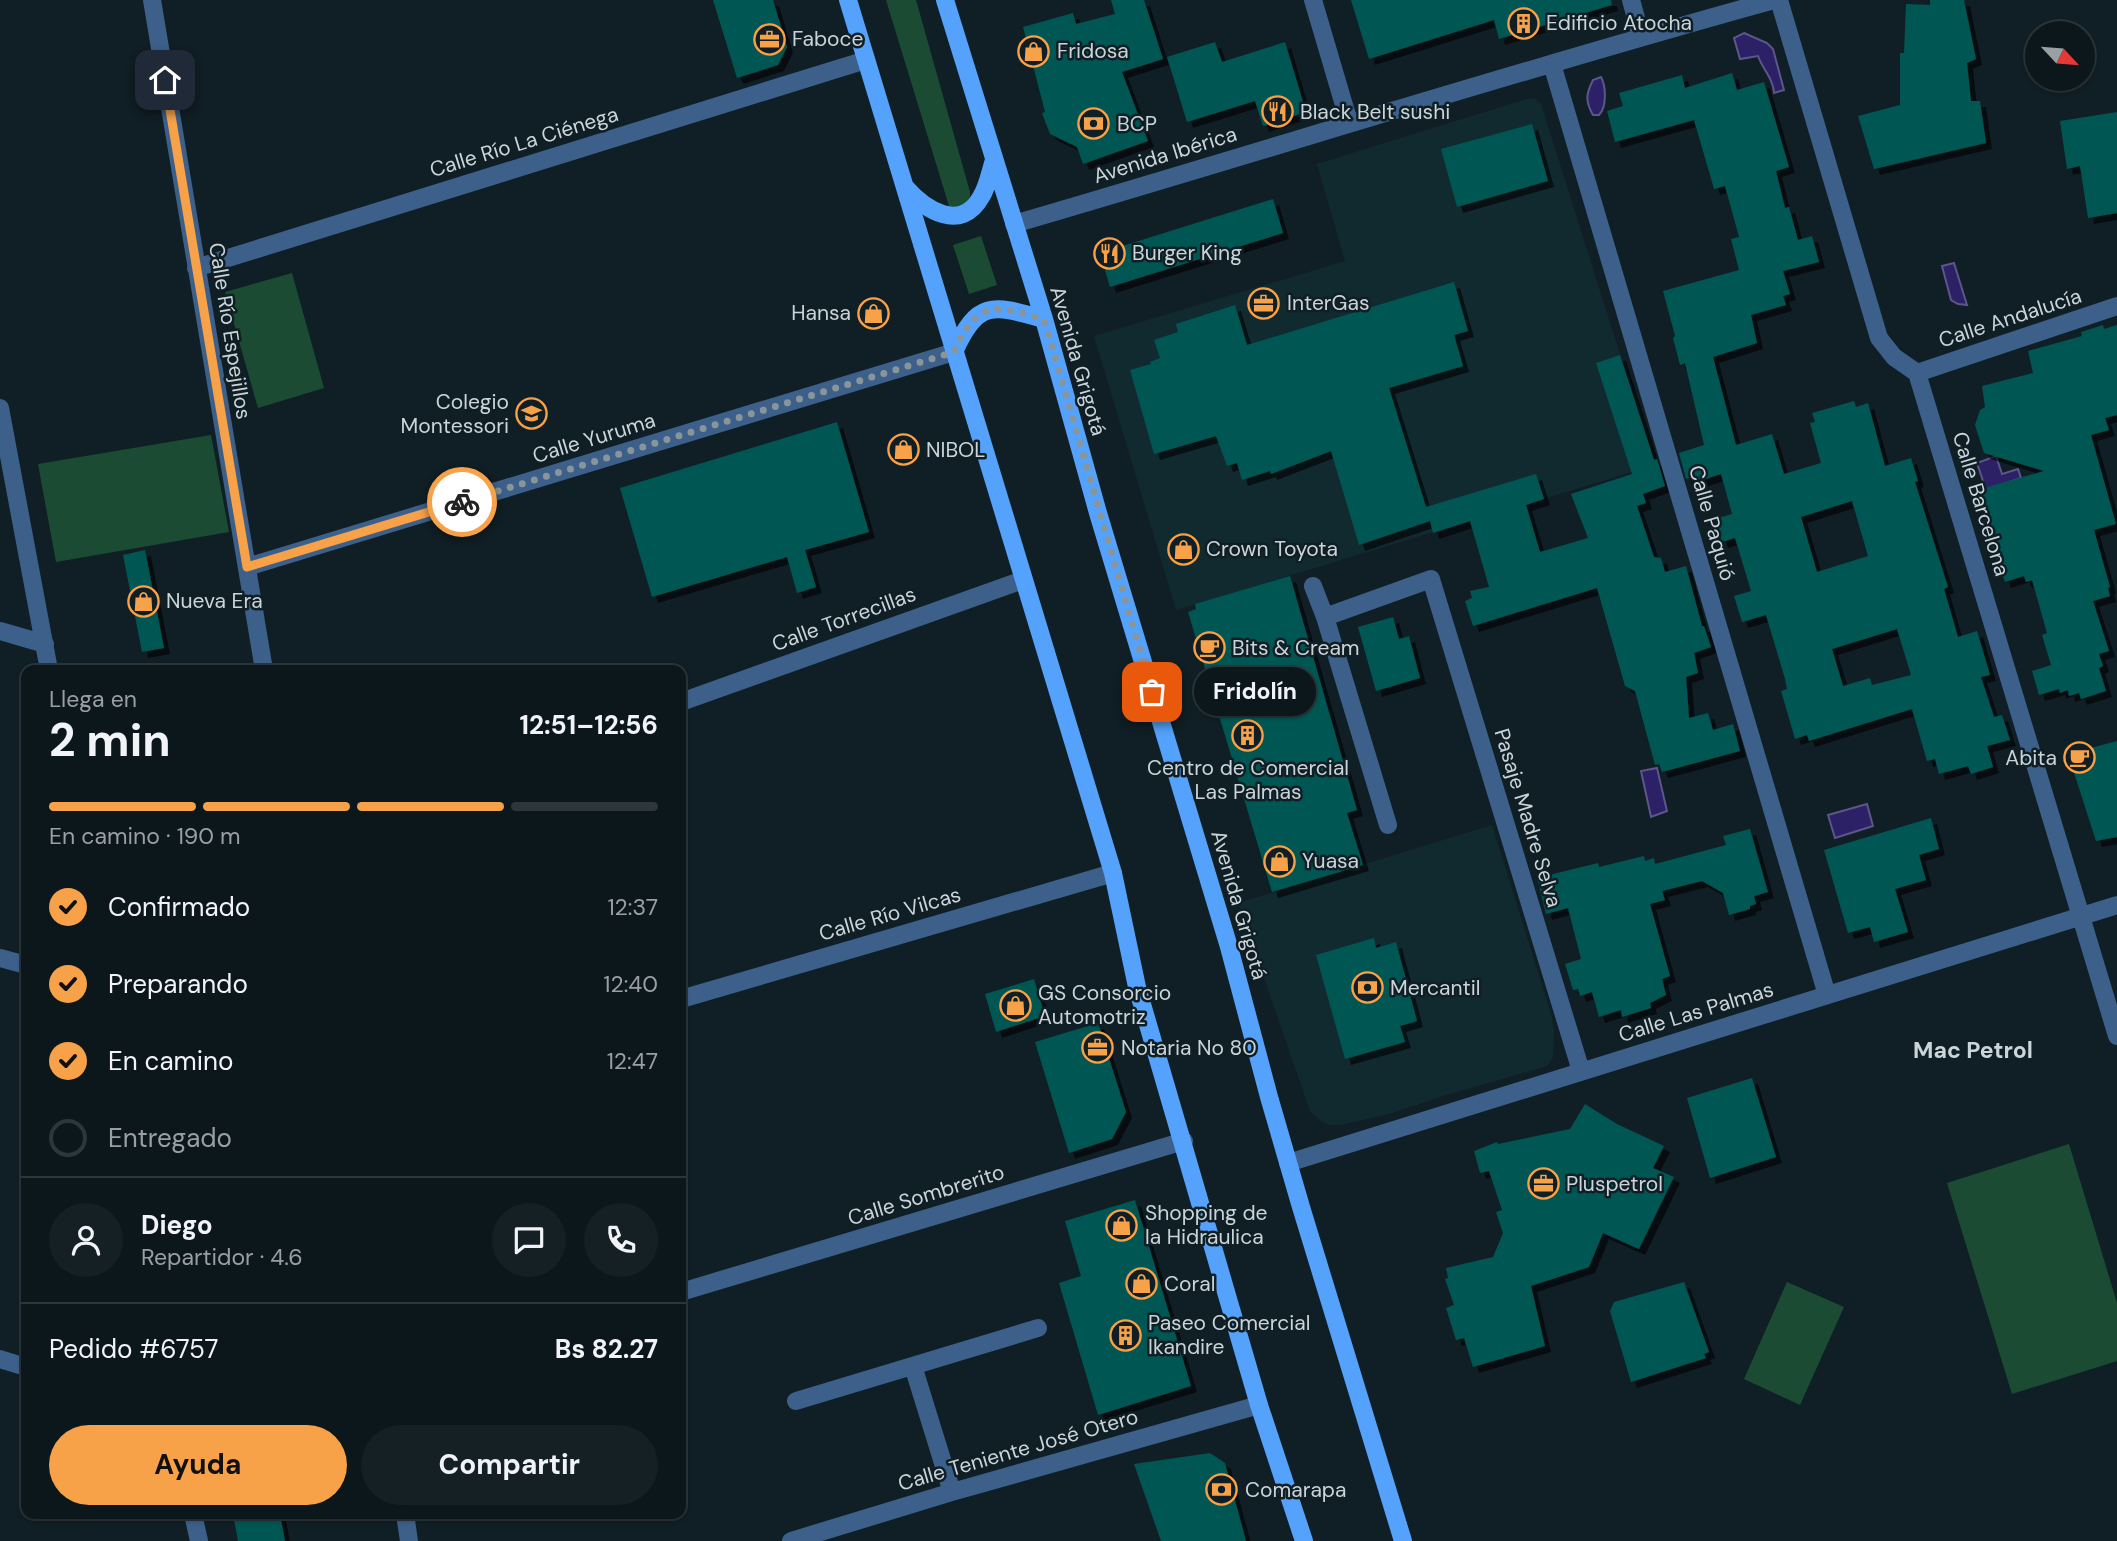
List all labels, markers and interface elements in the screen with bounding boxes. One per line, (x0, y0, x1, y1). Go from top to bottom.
building icon: Edificio Atocha (1506, 6, 1540, 40)
place label: Edificio Atocha (1546, 9, 1692, 37)
north arrow (2025, 21, 2095, 91)
map controls (2025, 21, 2095, 91)
office icon: Faboce (752, 22, 786, 56)
place label: Faboce (792, 25, 864, 53)
shop icon: Fridosa (1017, 34, 1051, 68)
place label: Fridosa (1057, 37, 1129, 65)
pin (135, 50, 195, 110)
icon: home (146, 61, 184, 99)
restaurant icon: Black Belt sushi (1260, 95, 1294, 129)
place label: Black Belt sushi (1300, 98, 1450, 126)
street label: Calle Río La Ciénega (426, 100, 622, 184)
bank icon: BCP (1077, 107, 1111, 141)
place label: BCP (1117, 110, 1157, 138)
street label: Avenida Ibérica (1090, 120, 1240, 190)
restaurant icon: Burger King (1092, 236, 1126, 270)
place label: Burger King (1132, 239, 1242, 267)
street label: Calle Río Espejillos (202, 241, 258, 421)
street label: Calle Andalucía (1935, 282, 2085, 354)
street label: Avenida Grigotá (1043, 283, 1113, 439)
office icon: InterGas (1247, 286, 1281, 320)
place label: InterGas (1287, 289, 1370, 317)
shop icon: Hansa (857, 296, 891, 330)
place label: Hansa (791, 299, 851, 327)
place label: Colegio Montessori (401, 388, 509, 440)
school or university icon: Colegio Montessori (515, 397, 549, 431)
street label: Calle Yuruma (529, 406, 659, 470)
street label: Calle Barcelona (1946, 428, 2016, 580)
shop icon: NIBOL (886, 433, 920, 467)
place label: NIBOL (926, 436, 985, 464)
street label: Calle Paquió (1682, 462, 1742, 584)
courier (427, 467, 497, 537)
icon: bike (443, 483, 481, 521)
shop icon: Crown Toyota (1166, 532, 1200, 566)
place label: Crown Toyota (1206, 535, 1338, 563)
street label: Calle Torrecillas (768, 580, 920, 658)
shop icon: Nueva Era (126, 584, 160, 618)
place label: Nueva Era (166, 587, 263, 615)
cafe icon: Bits & Cream (1192, 631, 1226, 665)
place label: Bits & Cream (1232, 634, 1360, 662)
pin (1122, 662, 1182, 722)
callout: Fridolín (1194, 668, 1316, 716)
icon: bag (1133, 673, 1171, 711)
text: Fridolín (1213, 676, 1297, 706)
text: Llega en (49, 684, 137, 714)
text: 12:51–12:56 (519, 708, 658, 742)
text: 2 min (49, 710, 171, 770)
building icon: Centro de Comercial Las Palmas (1231, 719, 1265, 753)
street label: Pasaje Madre Selva (1487, 725, 1569, 911)
cafe icon: Abita (2063, 741, 2097, 775)
place label: Abita (2005, 744, 2057, 772)
place label: Centro de Comercial Las Palmas (1147, 754, 1349, 806)
text: En camino · 190 m (49, 821, 241, 851)
street label: Avenida Grigotá (1204, 827, 1274, 983)
shop icon: Yuasa (1262, 844, 1296, 878)
place label: Yuasa (1302, 847, 1359, 875)
street label: Calle Río Vilcas (816, 880, 964, 948)
icon: check (49, 888, 87, 926)
text: Confirmado (108, 890, 250, 924)
text: 12:37 (607, 892, 658, 922)
icon: check (49, 965, 87, 1003)
text: Preparando (108, 967, 248, 1001)
text: 12:40 (603, 969, 658, 999)
bank icon: Mercantil (1350, 971, 1384, 1005)
place label: Mercantil (1390, 974, 1480, 1002)
street label: Calle Las Palmas (1615, 975, 1777, 1049)
place label: GS Consorcio Automotriz (1038, 979, 1171, 1031)
shop icon: GS Consorcio Automotriz (998, 988, 1032, 1022)
office icon: Notaria No 80 (1081, 1031, 1115, 1065)
place label: Notaria No 80 (1121, 1034, 1257, 1062)
district label: Mac Petrol (1913, 1035, 2033, 1065)
icon: check (49, 1042, 87, 1080)
text: En camino (108, 1044, 233, 1078)
text: 12:47 (607, 1046, 658, 1076)
text: Entregado (108, 1121, 232, 1155)
street label: Calle Sombrerito (844, 1158, 1008, 1232)
office icon: Pluspetrol (1526, 1167, 1560, 1201)
place label: Pluspetrol (1566, 1170, 1663, 1198)
place label: Shopping de la Hidraulica (1145, 1199, 1268, 1251)
button: person (49, 1203, 123, 1277)
button: chat (492, 1203, 566, 1277)
button: phone (584, 1203, 658, 1277)
text: Diego (141, 1208, 213, 1242)
shop icon: Shopping de la Hidraulica (1105, 1208, 1139, 1242)
text: Repartidor · 4.6 (141, 1242, 303, 1272)
shop icon: Coral (1124, 1267, 1158, 1301)
place label: Coral (1164, 1270, 1215, 1298)
place label: Paseo Comercial Ikandire (1148, 1309, 1310, 1361)
building icon: Paseo Comercial Ikandire (1108, 1318, 1142, 1352)
text: Pedido #6757 (49, 1332, 218, 1366)
text: Bs 82.27 (555, 1332, 658, 1366)
street label: Calle Teniente José Otero (895, 1402, 1141, 1498)
button: Ayuda (49, 1425, 347, 1505)
button: Compartir (361, 1425, 658, 1505)
bank icon: Comarapa (1205, 1473, 1239, 1507)
place label: Comarapa (1245, 1476, 1346, 1504)

